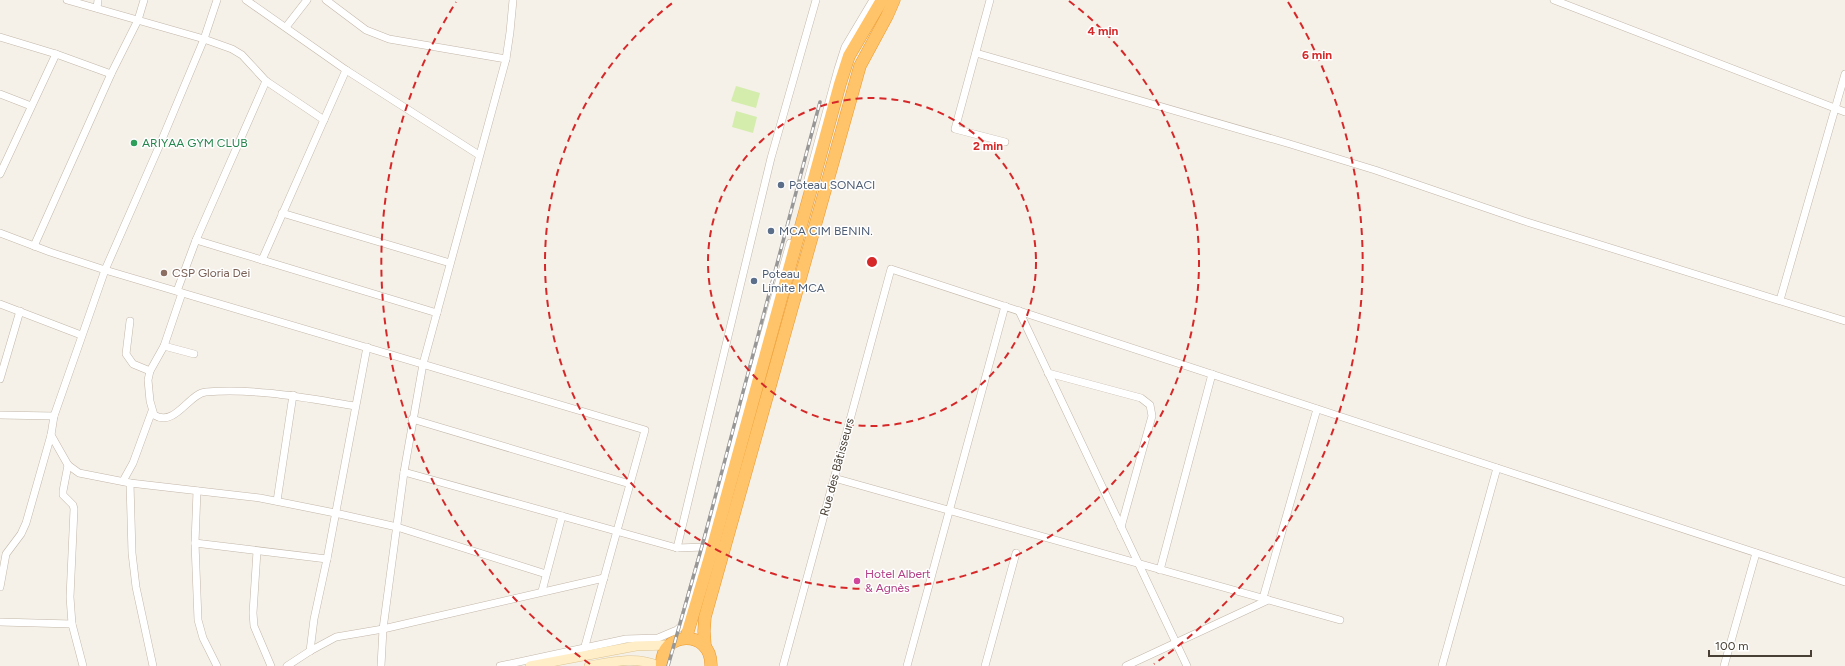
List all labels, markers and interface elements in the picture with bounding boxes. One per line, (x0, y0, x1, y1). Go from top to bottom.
text: 4 min (1088, 24, 1119, 38)
text: 6 min (1302, 48, 1332, 62)
place label: ARIYAA GYM CLUB (142, 136, 248, 150)
marker: ARIYAA GYM CLUB (129, 138, 139, 148)
text: 2 min (973, 139, 1003, 153)
place label: Poteau SONACI (789, 178, 875, 192)
marker: Poteau SONACI (776, 180, 786, 190)
place label: MCA CIM BENIN. (779, 224, 873, 238)
marker: MCA CIM BENIN. (766, 226, 776, 236)
centre of rings (865, 255, 879, 269)
place label: CSP Gloria Dei (172, 266, 250, 280)
place label: Poteau Limite MCA (762, 267, 825, 295)
marker: CSP Gloria Dei (159, 268, 169, 278)
marker: Poteau Limite MCA (749, 276, 759, 286)
street label: Rue des Bâtisseurs (817, 416, 857, 517)
place label: Hotel Albert & Agnès (865, 567, 931, 595)
marker: Hotel Albert & Agnès (852, 576, 862, 586)
scale bar (1709, 632, 1811, 658)
text: 100 m (1715, 639, 1749, 653)

